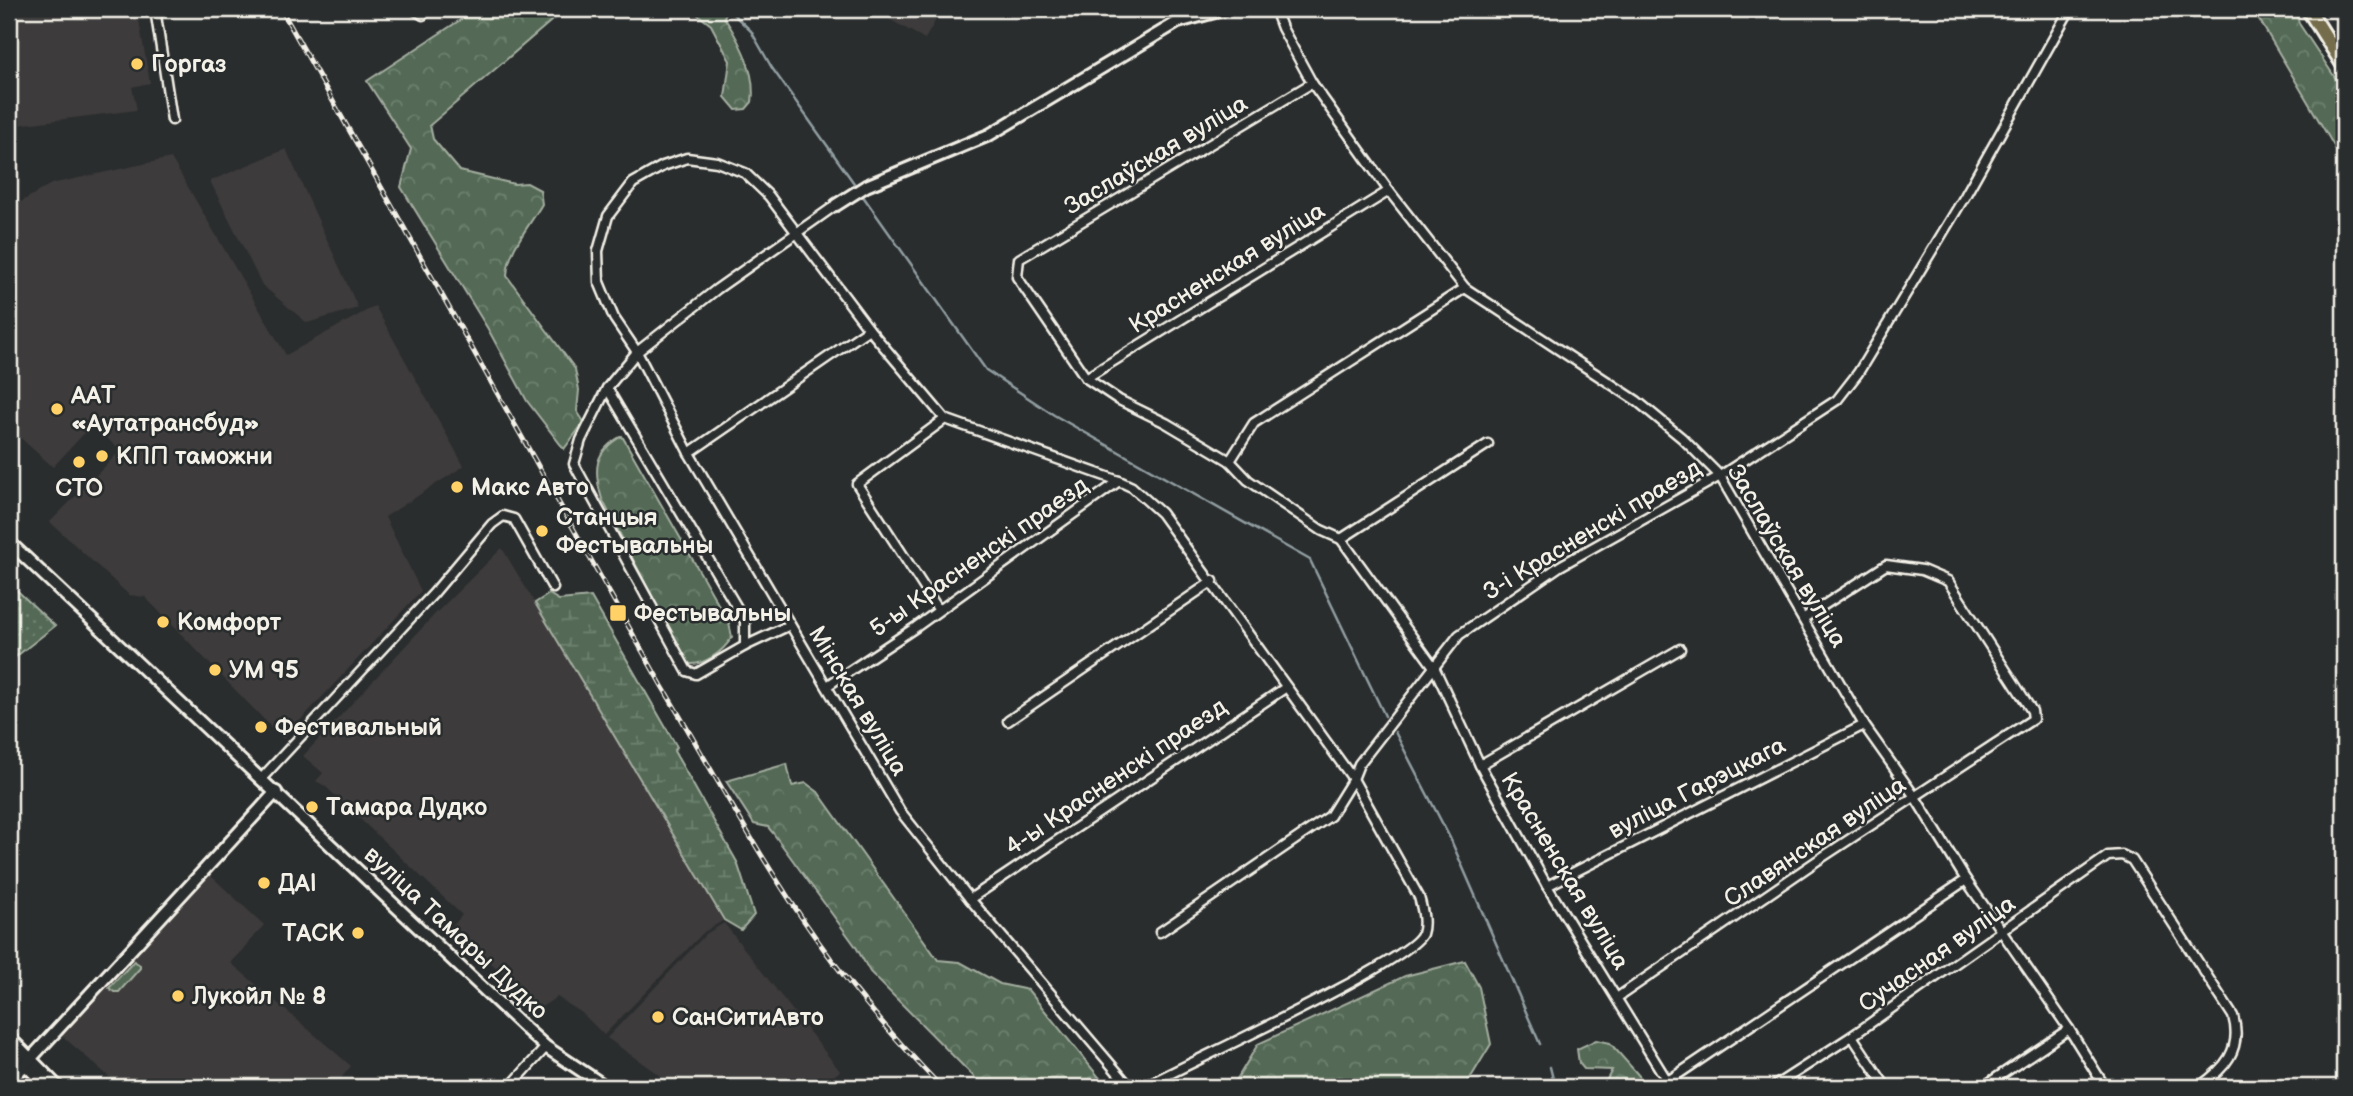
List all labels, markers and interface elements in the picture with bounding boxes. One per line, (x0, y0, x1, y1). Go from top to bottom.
place label: Горгаз (151, 50, 226, 79)
marker: Горгаз (129, 56, 145, 72)
street label: Заслаўская вуліца (1059, 89, 1253, 221)
street label: Красненская вуліца (1124, 196, 1330, 340)
place label: ААТ «Аутатрансбуд» (70, 381, 260, 438)
marker: ААТ «Аутатрансбуд» (49, 401, 65, 417)
place label: КПП таможни (116, 442, 273, 471)
marker: КПП таможни (94, 448, 110, 464)
street label: 3-і Красненскі праезд (1478, 453, 1707, 607)
marker: СТО (71, 454, 87, 470)
street label: Заслаўская вуліца (1721, 459, 1853, 653)
street label: 5-ы Красненскі праезд (864, 470, 1094, 643)
place label: Макс Авто (471, 473, 589, 502)
place label: СТО (55, 474, 103, 503)
marker: Макс Авто (449, 479, 465, 495)
place label: Станцыя Фестывальны (556, 503, 713, 560)
marker: Станцыя Фестывальны (534, 523, 550, 539)
place label: Фестывальны (634, 599, 791, 628)
marker: Фестывальны (608, 603, 628, 623)
place label: Комфорт (177, 608, 282, 637)
marker: Комфорт (155, 614, 171, 630)
street label: Мінская вуліца (802, 621, 914, 781)
place label: УМ 95 (229, 656, 299, 685)
marker: УМ 95 (207, 662, 223, 678)
street label: 4-ы Красненскі праезд (1000, 692, 1233, 862)
place label: Фестивальный (275, 713, 442, 742)
marker: Фестивальный (253, 719, 269, 735)
street label: вуліца Гарэцкага (1604, 731, 1790, 845)
street label: Красненская вуліца (1495, 767, 1635, 975)
street label: Славянская вуліца (1719, 770, 1911, 914)
place label: Тамара Дудко (326, 793, 487, 822)
marker: Тамара Дудко (304, 799, 320, 815)
street label: вуліца Тамары Дудко (358, 840, 554, 1026)
place label: ДАІ (278, 869, 317, 898)
marker: ДАІ (256, 875, 272, 891)
street label: Сучасная вуліца (1853, 889, 2021, 1019)
place label: ТАСК (282, 919, 345, 948)
marker: ТАСК (350, 925, 366, 941)
place label: Лукойл № 8 (191, 982, 326, 1011)
marker: Лукойл № 8 (170, 988, 186, 1004)
place label: СанСитиАвто (672, 1003, 824, 1032)
marker: СанСитиАвто (650, 1009, 666, 1025)

